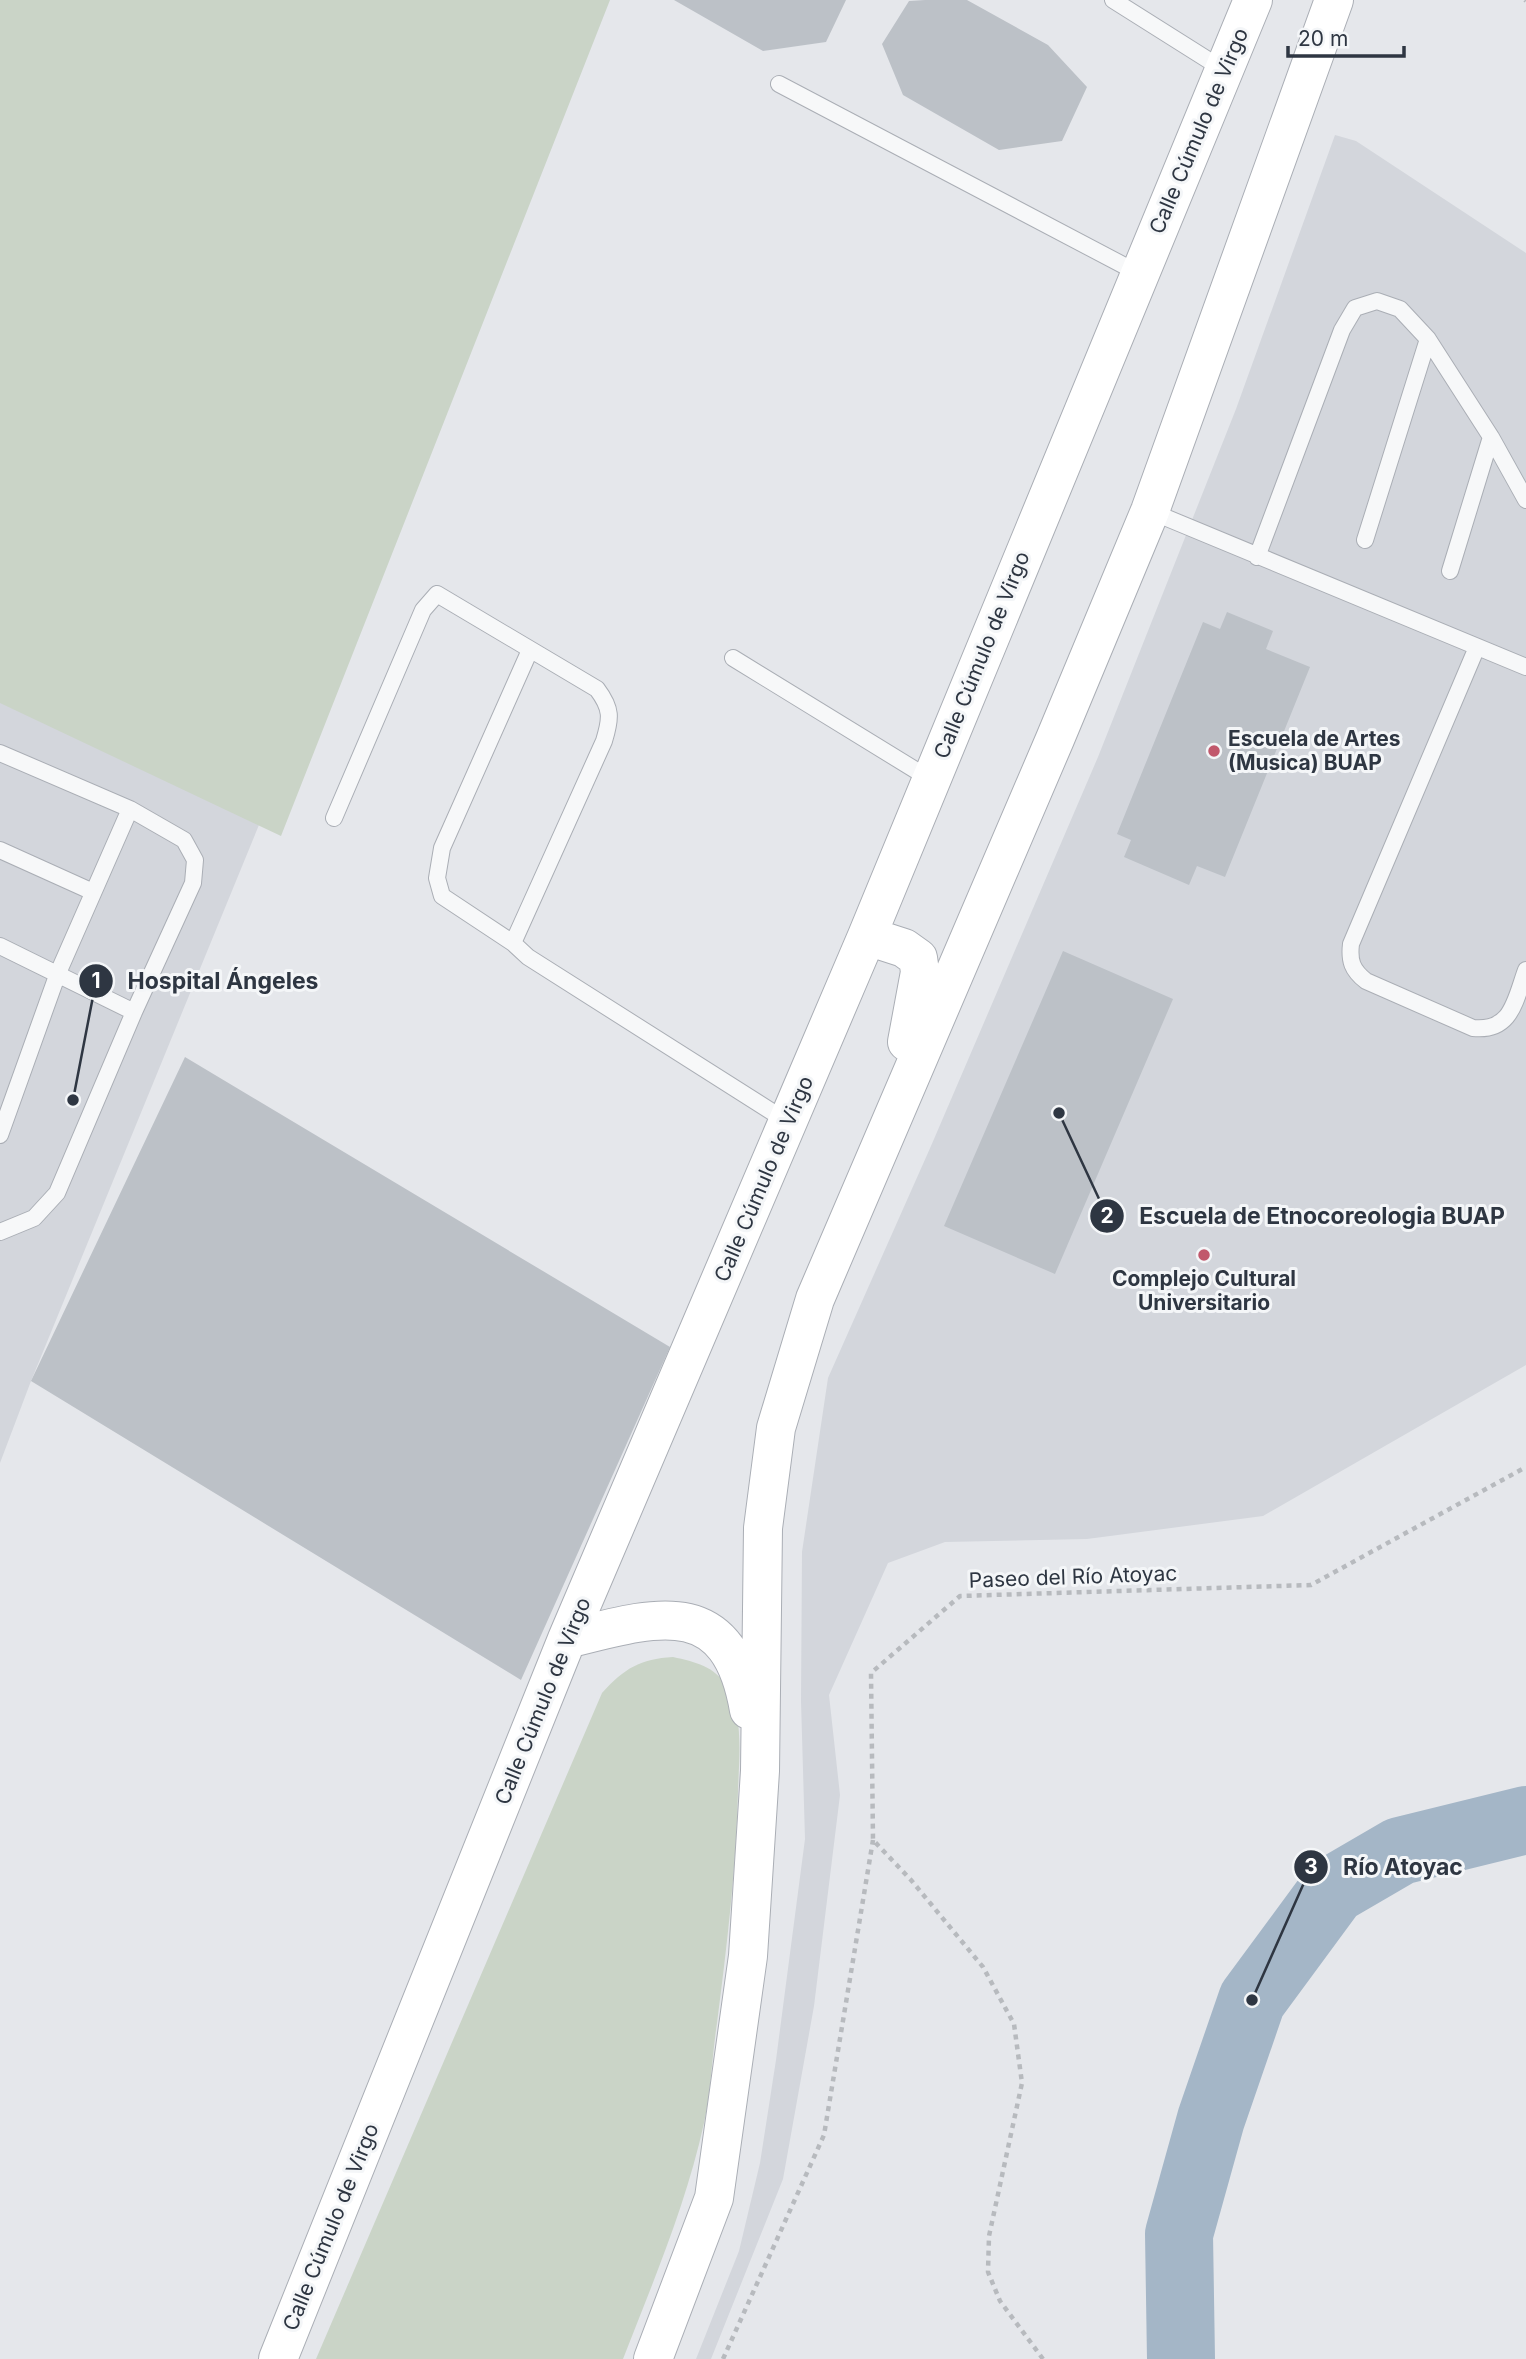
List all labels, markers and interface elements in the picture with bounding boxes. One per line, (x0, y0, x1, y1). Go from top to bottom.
scale bar (1288, 14, 1404, 58)
street label: Calle Cúmulo de Virgo (1144, 24, 1253, 238)
text: 20 m (1298, 26, 1348, 51)
street label: Calle Cúmulo de Virgo (929, 548, 1035, 762)
place label: Escuela de Artes (Musica) BUAP (1228, 726, 1400, 775)
marker: Escuela de Artes (Musica) BUAP (1206, 743, 1222, 759)
callout: Hospital Ángeles (78, 959, 332, 1003)
text: Hospital Ángeles (127, 967, 319, 995)
text: 1 (91, 968, 101, 993)
street label: Calle Cúmulo de Virgo (709, 1072, 818, 1286)
callout: Escuela de Etnocoreologia BUAP (1090, 1194, 1519, 1238)
text: Escuela de Etnocoreologia BUAP (1139, 1202, 1505, 1230)
text: 2 (1100, 1203, 1114, 1228)
marker: Complejo Cultural Universitario (1196, 1247, 1212, 1263)
place label: Complejo Cultural Universitario (1112, 1266, 1296, 1315)
street label: Paseo del Río Atoyac (968, 1560, 1178, 1593)
street label: Calle Cúmulo de Virgo (490, 1594, 596, 1808)
callout: Río Atoyac (1294, 1845, 1477, 1889)
text: Río Atoyac (1343, 1853, 1463, 1881)
text: 3 (1304, 1854, 1318, 1879)
street label: Calle Cúmulo de Virgo (278, 2120, 384, 2334)

